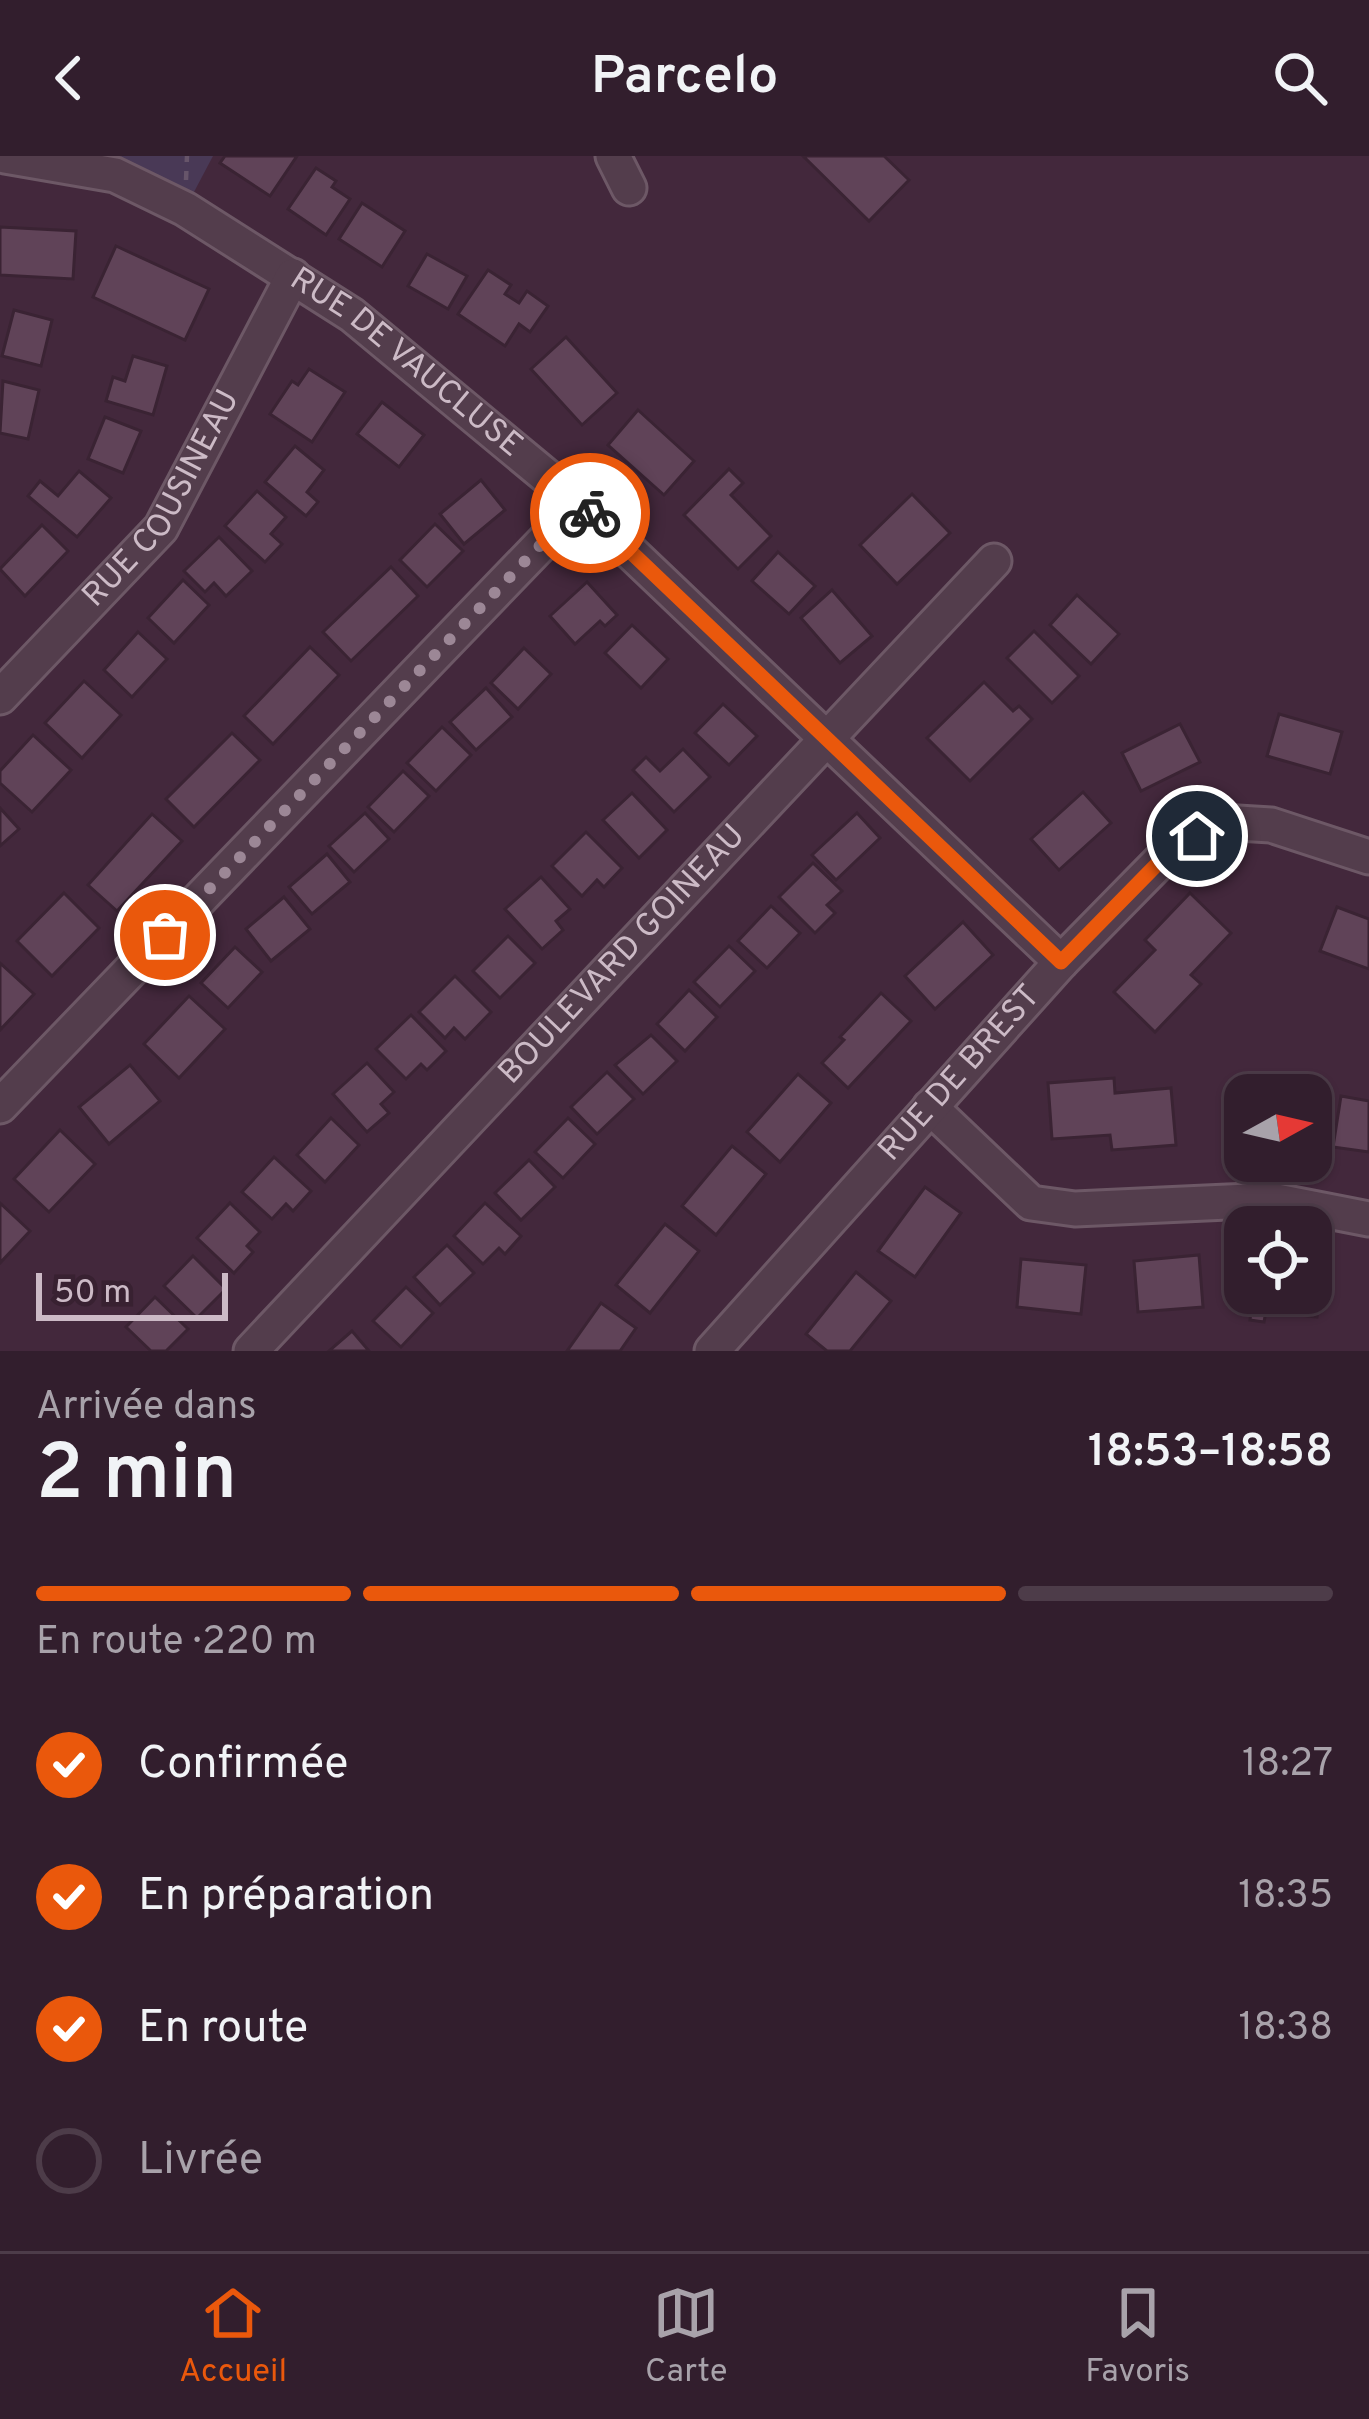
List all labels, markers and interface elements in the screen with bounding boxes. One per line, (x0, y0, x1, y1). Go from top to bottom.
text: Parcelo (591, 44, 778, 113)
icon: back (36, 45, 102, 111)
icon: search (1267, 45, 1333, 111)
street label: RUE DE VAUCLUSE (281, 260, 530, 468)
street label: RUE COUSINEAU (75, 383, 250, 617)
courier (530, 453, 650, 573)
icon: bike (557, 480, 623, 546)
pin (1146, 785, 1248, 887)
icon: home (1164, 803, 1230, 869)
street label: BOULEVARD GOINEAU (491, 817, 755, 1094)
pin (114, 884, 216, 986)
icon: bag (132, 902, 198, 968)
street label: RUE DE BREST (870, 977, 1051, 1171)
north arrow (1224, 1074, 1332, 1182)
map controls (1224, 1074, 1332, 1314)
button: locate (1224, 1206, 1332, 1314)
scale bar (36, 1267, 228, 1320)
text: 50 m (54, 1273, 131, 1315)
text: Arrivée dans (36, 1384, 256, 1433)
text: 18:53–18:58 (1088, 1425, 1333, 1482)
text: 2 min (36, 1428, 237, 1527)
text: En route · 220 m (36, 1619, 317, 1668)
icon: check (36, 1732, 102, 1798)
text: Confirmée (138, 1737, 348, 1794)
text: 18:27 (1242, 1741, 1333, 1790)
icon: check (36, 1864, 102, 1930)
text: En préparation (138, 1869, 434, 1926)
text: 18:35 (1238, 1873, 1333, 1922)
icon: check (36, 1996, 102, 2062)
text: En route (138, 2001, 308, 2058)
text: 18:38 (1239, 2005, 1333, 2054)
text: Livrée (138, 2133, 263, 2190)
tab: Accueil (179, 2280, 287, 2394)
tab: Carte (645, 2280, 727, 2394)
tab: Favoris (1085, 2280, 1190, 2394)

